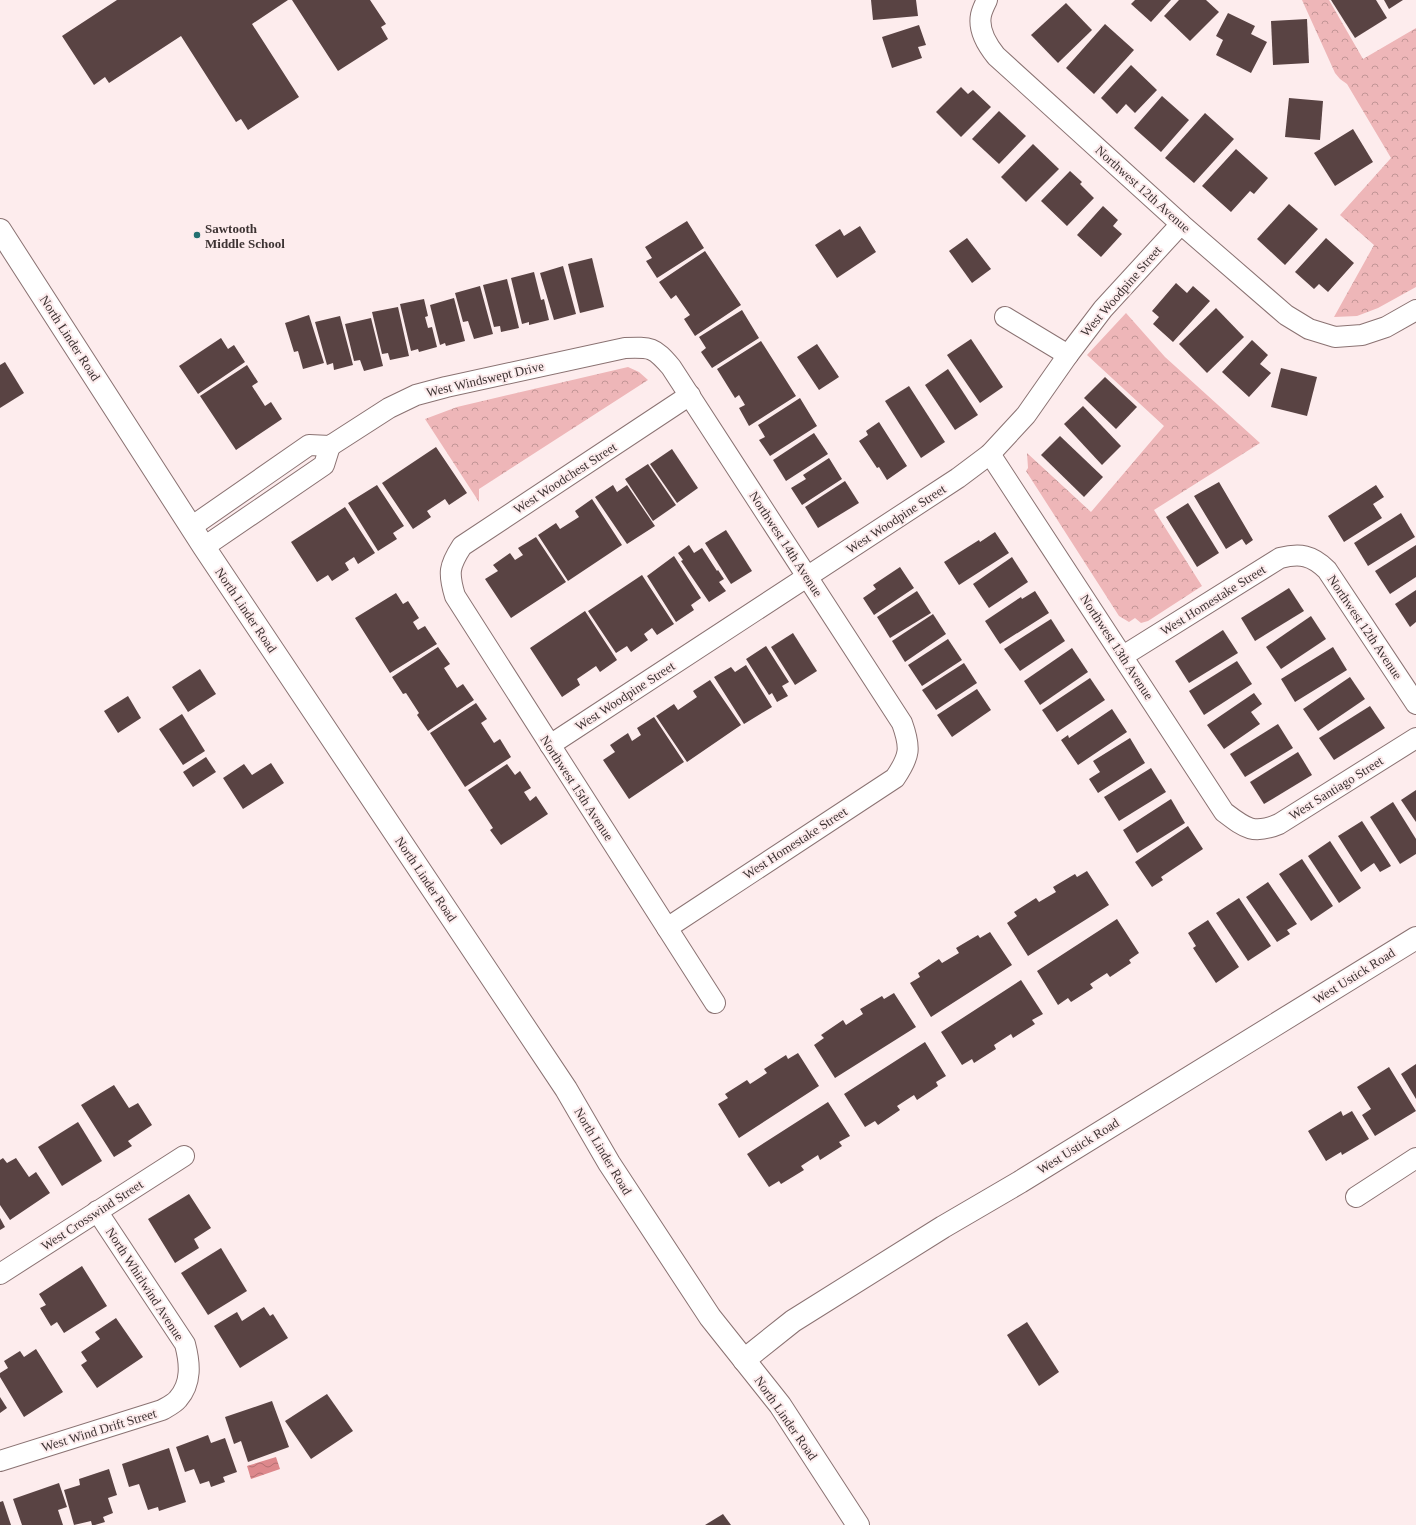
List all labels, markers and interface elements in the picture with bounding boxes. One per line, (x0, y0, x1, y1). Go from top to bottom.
street label: Northwest 12th Avenue (1092, 142, 1194, 236)
place label: Sawtooth Middle School (205, 221, 285, 251)
marker: Sawtooth Middle School (192, 230, 202, 240)
street label: West Woodpine Street (1077, 242, 1165, 339)
street label: North Linder Road (37, 292, 104, 384)
street label: West Windswept Drive (425, 358, 545, 400)
street label: West Woodchest Street (511, 439, 620, 517)
street label: West Woodpine Street (844, 481, 949, 557)
street label: Northwest 14th Avenue (746, 489, 826, 600)
street label: West Homestake Street (1158, 561, 1269, 638)
street label: North Linder Road (212, 565, 280, 656)
street label: Northwest 12th Avenue (1325, 572, 1406, 682)
street label: Northwest 13th Avenue (1077, 592, 1157, 703)
street label: West Woodpine Street (573, 658, 678, 734)
street label: Northwest 15th Avenue (537, 733, 617, 844)
street label: West Santiago Street (1286, 753, 1386, 823)
street label: West Homestake Street (740, 804, 850, 882)
street label: North Linder Road (392, 834, 460, 925)
street label: West Ustick Road (1310, 945, 1398, 1007)
street label: North Linder Road (571, 1105, 635, 1198)
street label: West Ustick Road (1034, 1115, 1122, 1177)
street label: West Crosswind Street (38, 1176, 146, 1253)
street label: North Whirlwind Avenue (103, 1225, 187, 1343)
street label: North Linder Road (751, 1373, 821, 1463)
street label: West Wind Drift Street (40, 1405, 159, 1455)

